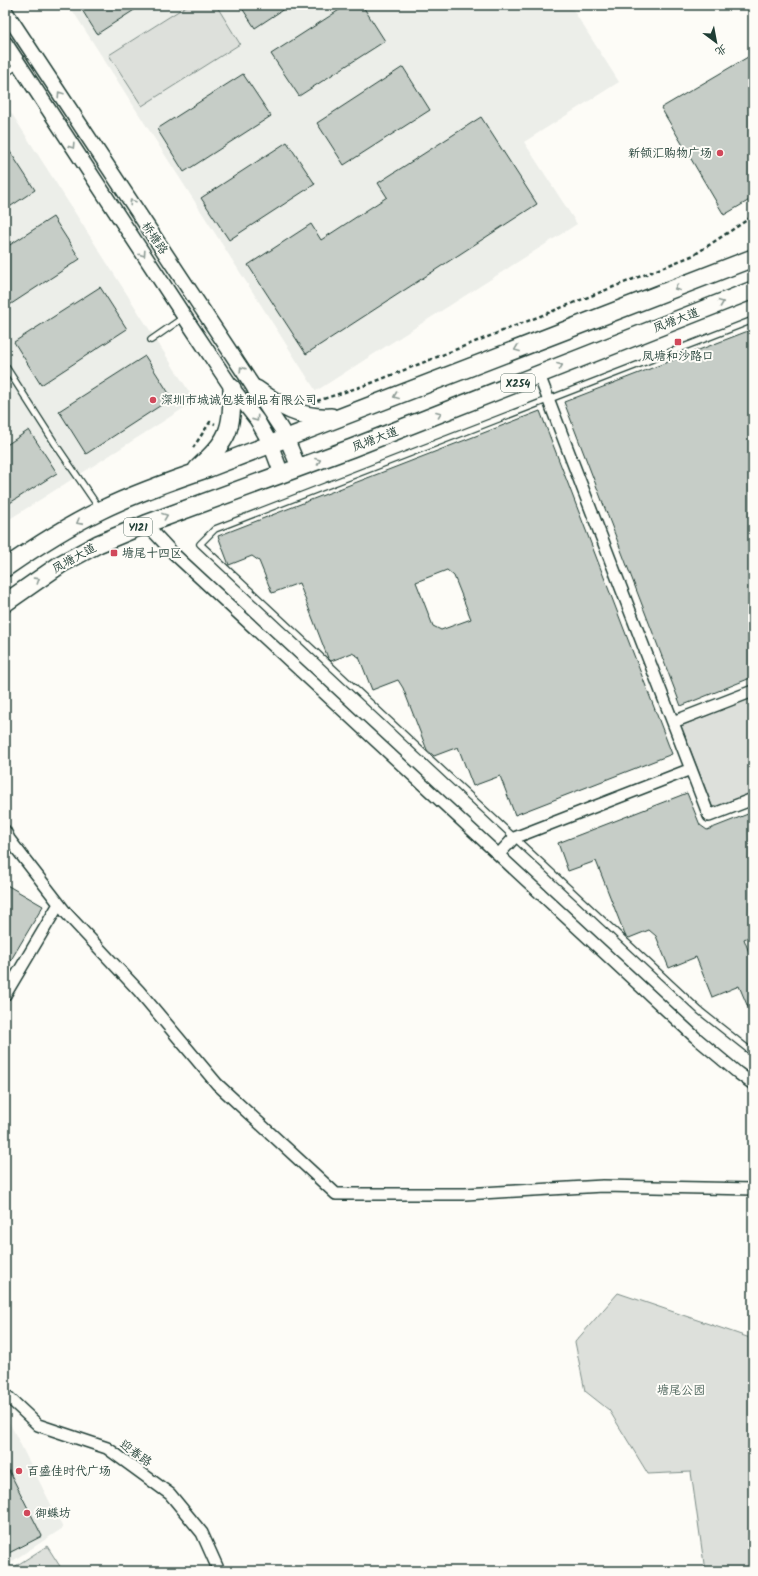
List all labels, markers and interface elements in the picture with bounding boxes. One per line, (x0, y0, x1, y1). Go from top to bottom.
north arrow (696, 22, 736, 62)
text: 北 (711, 39, 730, 60)
one-way arrow (57, 91, 65, 98)
one-way arrow (67, 142, 75, 149)
place label: 新领汇购物广场 (628, 144, 712, 163)
marker: 新领汇购物广场 (715, 148, 725, 158)
one-way arrow (130, 200, 137, 207)
street label: 桥塘路 (137, 218, 173, 259)
one-way arrow (138, 250, 145, 257)
one-way arrow (674, 283, 681, 291)
one-way arrow (716, 300, 724, 308)
street label: 凤塘大道 (650, 303, 702, 338)
marker: 凤塘和沙路口 (673, 337, 683, 347)
one-way arrow (513, 345, 520, 353)
place label: 凤塘和沙路口 (642, 347, 714, 366)
one-way arrow (556, 363, 564, 371)
one-way arrow (240, 366, 247, 373)
road number: X254 (501, 374, 535, 392)
place label: 深圳市城诚包装制品有限公司 (161, 391, 317, 410)
one-way arrow (392, 391, 400, 399)
marker: 深圳市城诚包装制品有限公司 (148, 395, 158, 405)
one-way arrow (436, 410, 443, 418)
one-way arrow (251, 415, 258, 422)
street label: 凤塘大道 (349, 422, 401, 457)
one-way arrow (315, 457, 322, 465)
one-way arrow (162, 513, 169, 521)
one-way arrow (76, 517, 83, 525)
road number: Y121 (124, 518, 152, 536)
street label: 凤塘大道 (49, 538, 100, 578)
place label: 塘尾十四区 (122, 544, 182, 563)
marker: 塘尾十四区 (109, 548, 119, 558)
one-way arrow (33, 577, 40, 585)
park label: 塘尾公园 (657, 1381, 705, 1400)
street label: 迎春路 (116, 1435, 156, 1472)
place label: 百盛佳时代广场 (27, 1462, 111, 1481)
marker: 百盛佳时代广场 (14, 1466, 24, 1476)
place label: 御蝶坊 (35, 1504, 71, 1523)
marker: 御蝶坊 (22, 1508, 32, 1518)

